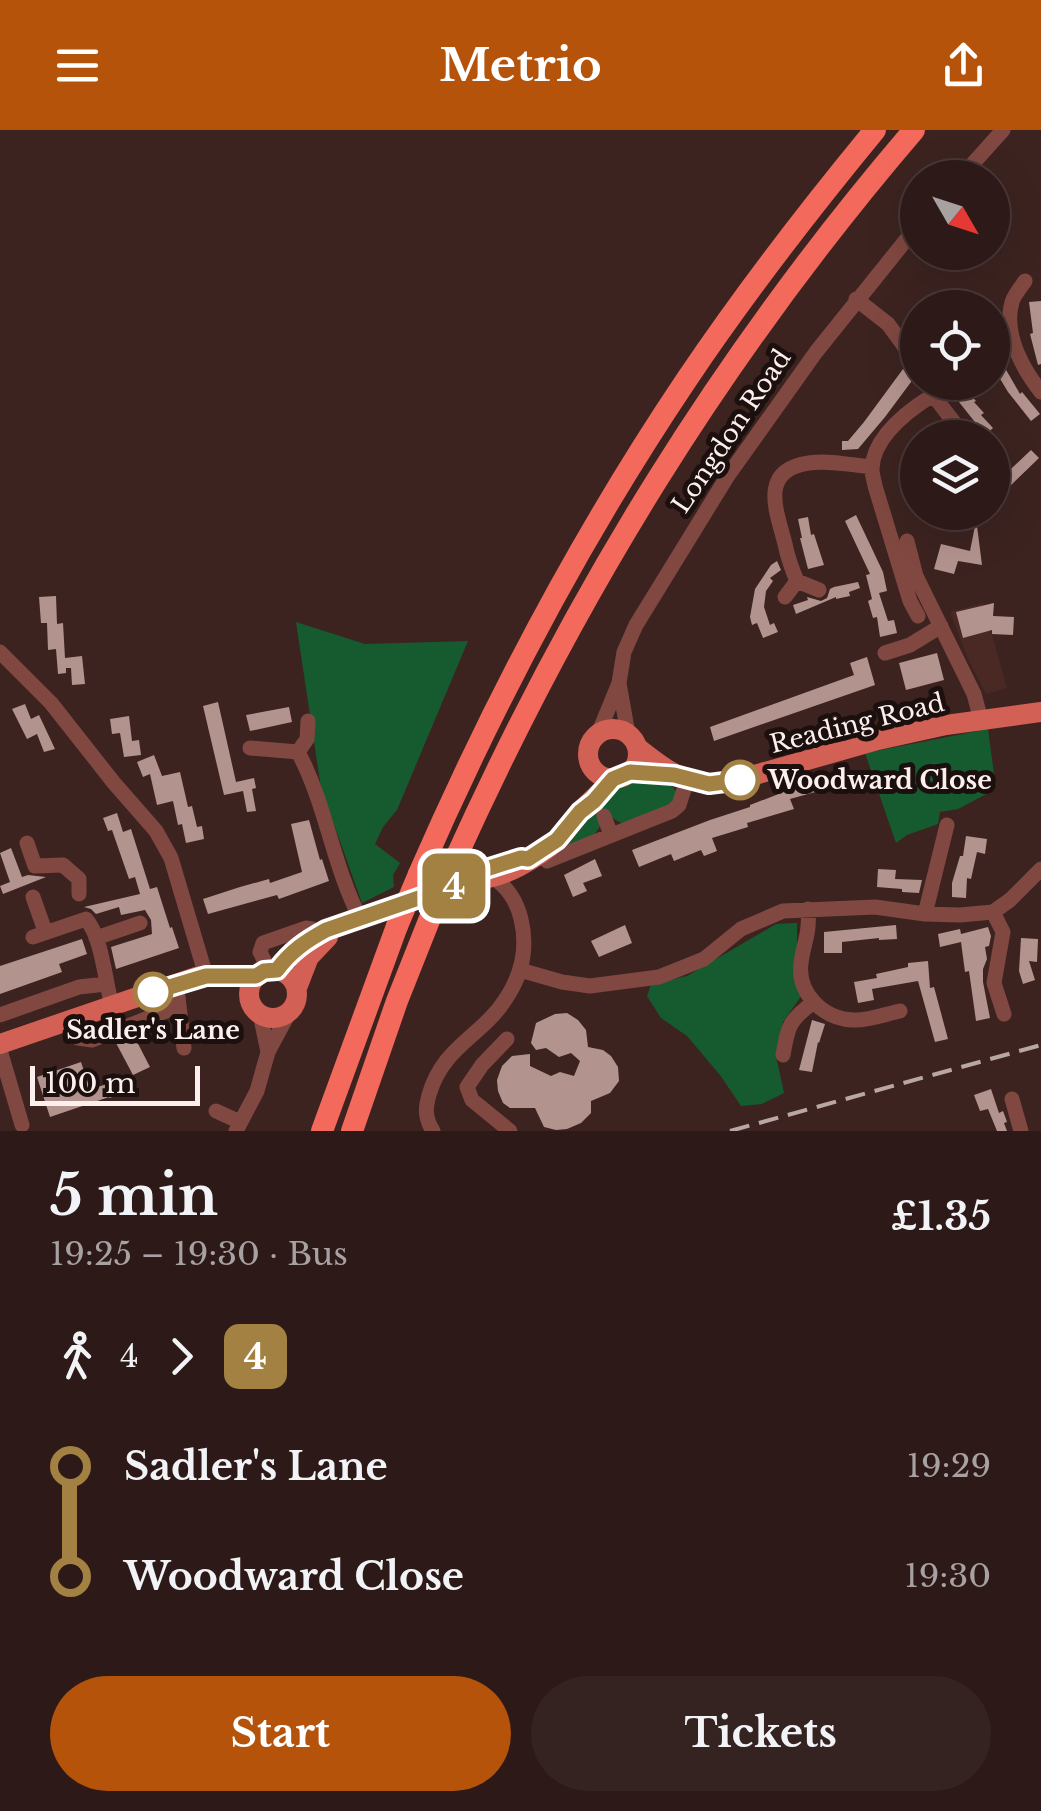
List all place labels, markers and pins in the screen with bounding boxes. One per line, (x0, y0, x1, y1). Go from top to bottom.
marker: Woodward Close (721, 761, 759, 799)
place label: Woodward Close (767, 765, 992, 796)
marker: Sadler's Lane (134, 973, 172, 1011)
place label: Sadler's Lane (66, 1015, 240, 1046)

